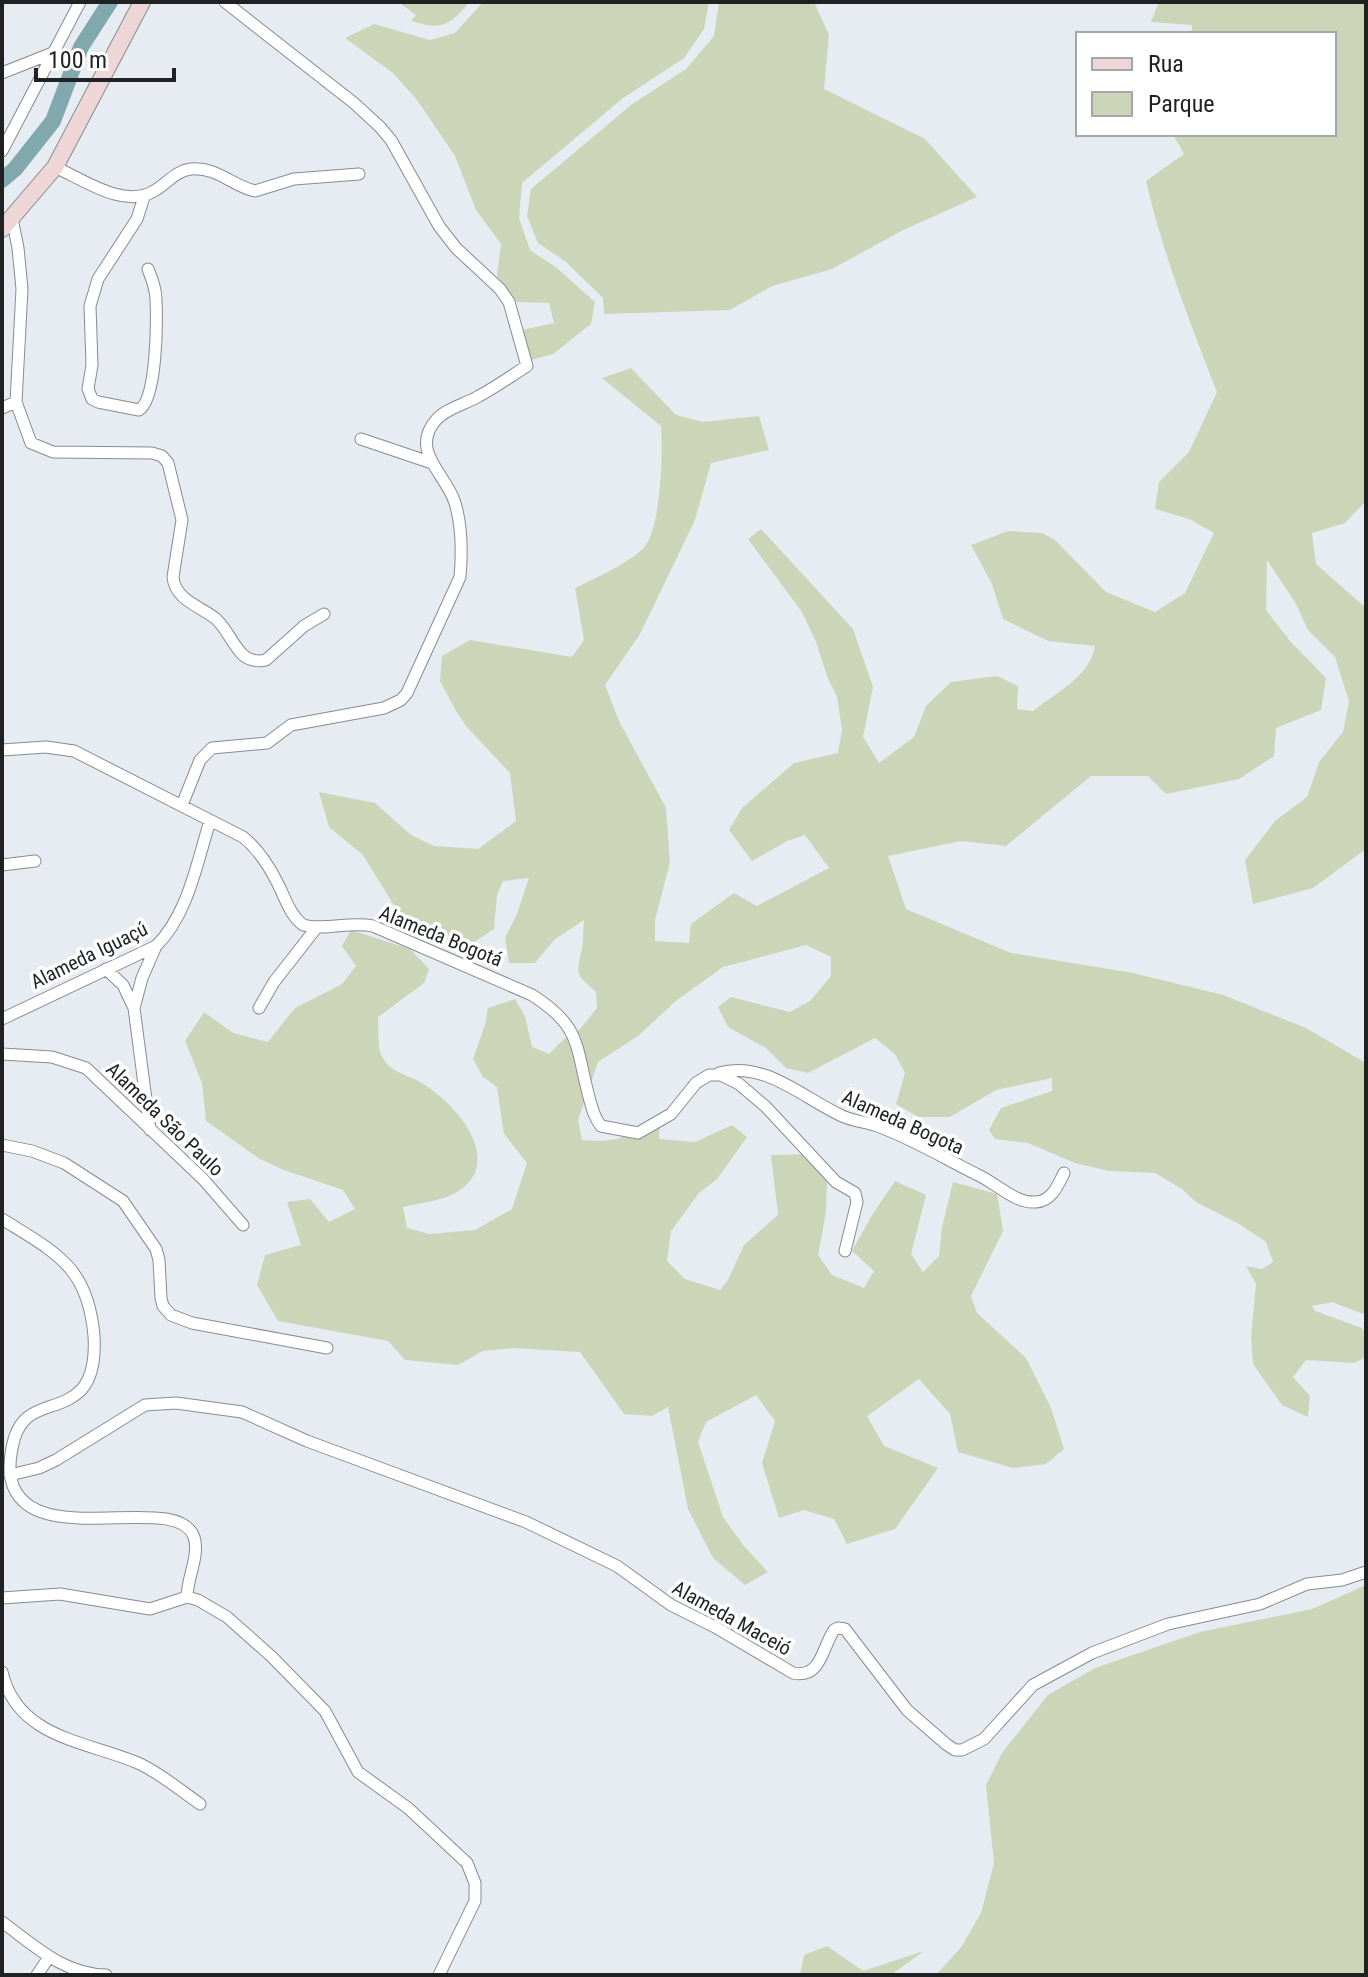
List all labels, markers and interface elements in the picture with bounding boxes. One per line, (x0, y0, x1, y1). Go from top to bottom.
scale bar (36, 32, 174, 82)
legend (1076, 32, 1336, 136)
text: 100 m (48, 46, 107, 74)
text: Rua (1148, 50, 1184, 78)
text: Parque (1148, 90, 1215, 118)
street label: Alameda Bogotá (376, 900, 506, 972)
street label: Alameda Iguaçú (27, 916, 151, 994)
street label: Alameda São Paulo (101, 1057, 229, 1181)
street label: Alameda Bogota (838, 1084, 968, 1160)
street label: Alameda Maceió (668, 1575, 796, 1661)

